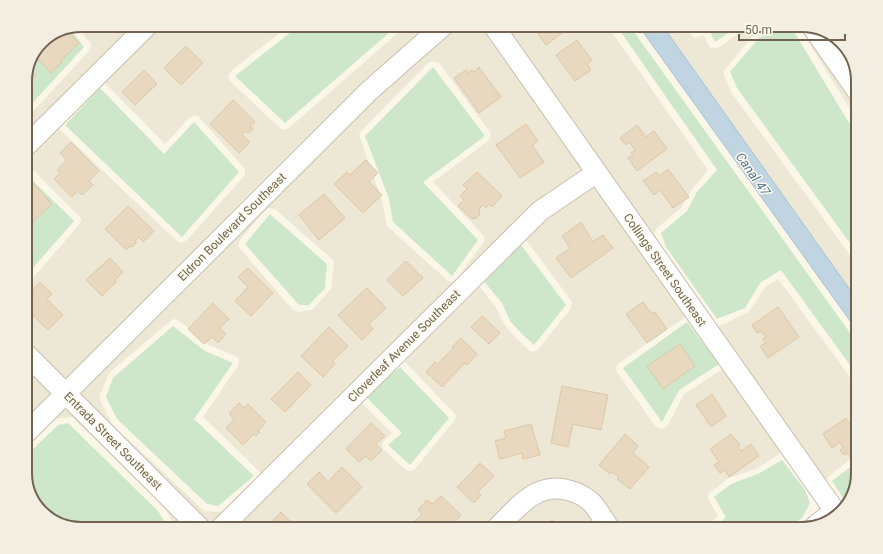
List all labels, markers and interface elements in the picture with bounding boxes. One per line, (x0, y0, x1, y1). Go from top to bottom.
scale bar (739, 16, 845, 42)
text: 50 m (745, 23, 772, 37)
water label: Canal 47 (733, 149, 774, 199)
street label: Eldron Boulevard Southeast (175, 170, 289, 284)
street label: Collings Street Southeast (621, 211, 709, 329)
street label: Cloverleaf Avenue Southeast (345, 287, 463, 405)
street label: Entrada Street Southeast (61, 389, 165, 493)

